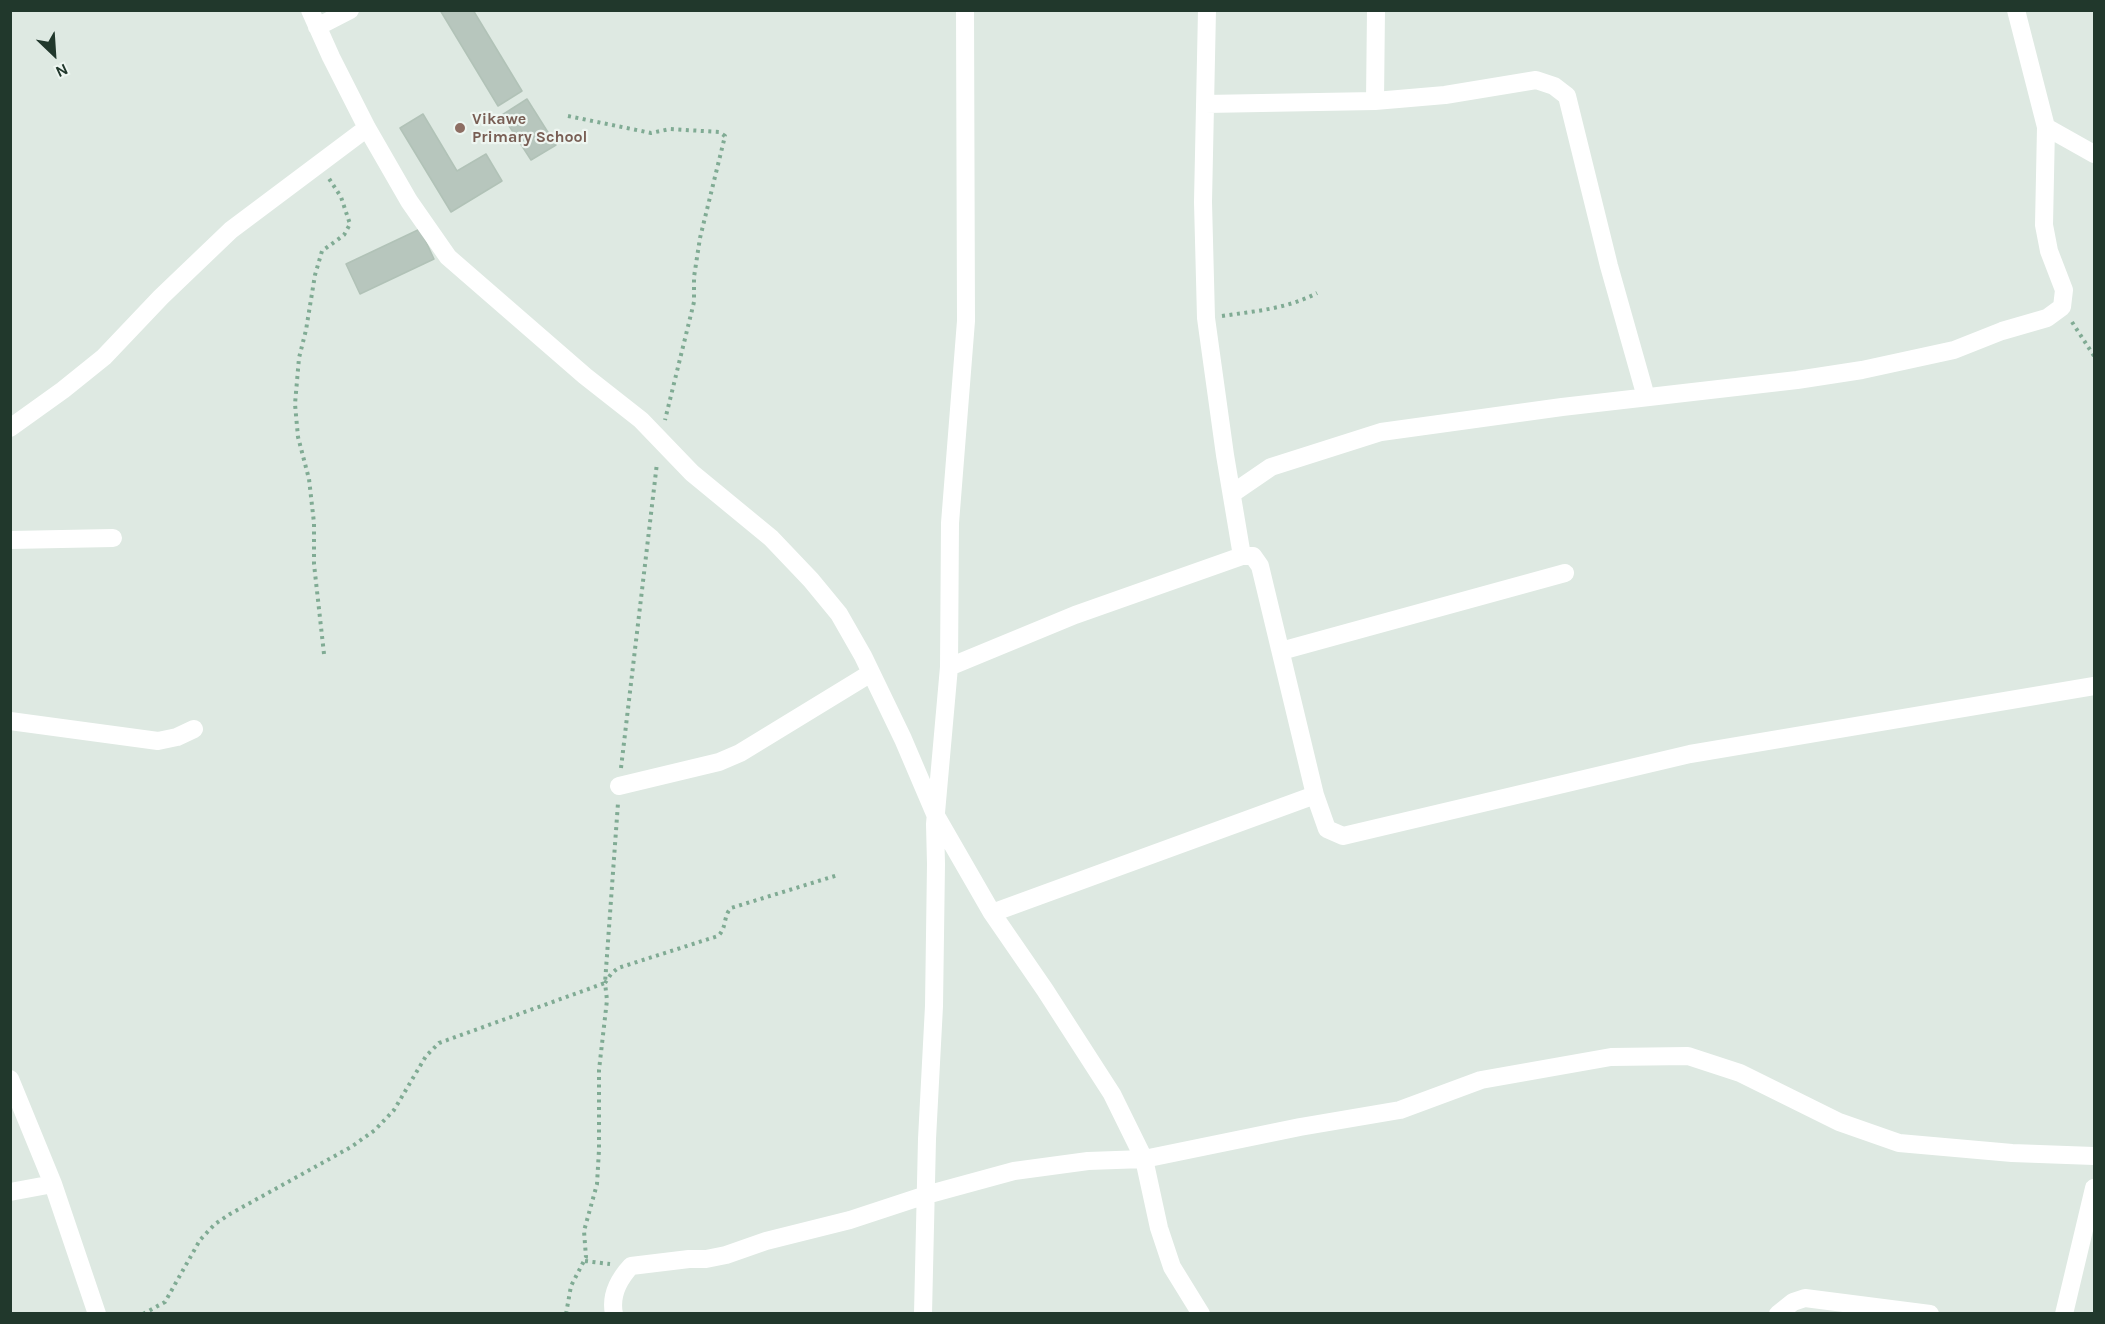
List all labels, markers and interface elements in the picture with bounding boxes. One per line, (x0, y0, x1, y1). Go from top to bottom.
north arrow (24, 24, 84, 84)
text: N (53, 60, 71, 82)
place label: Vikawe Primary School (472, 109, 587, 147)
marker: Vikawe Primary School (453, 121, 467, 135)

